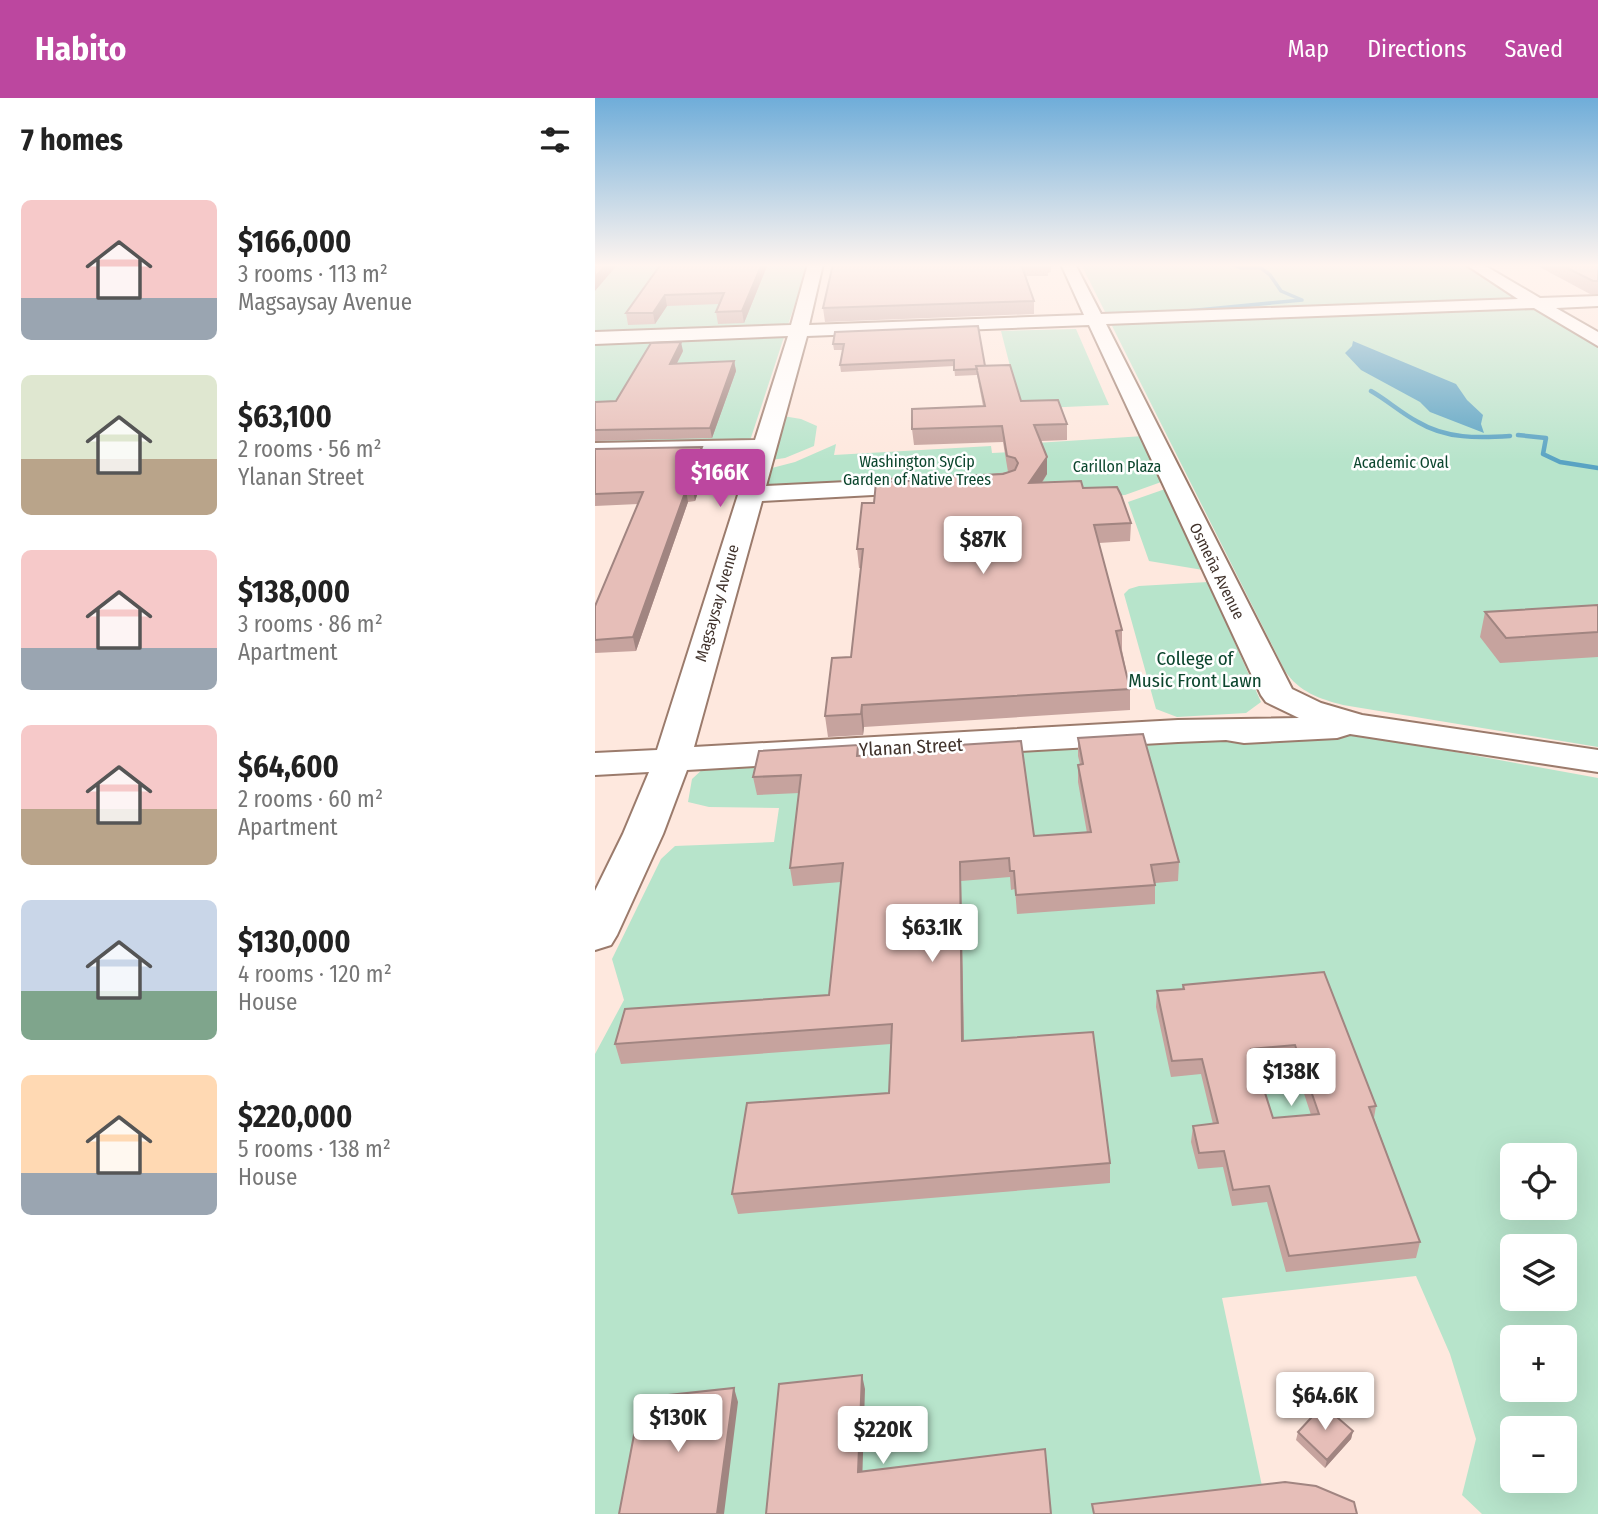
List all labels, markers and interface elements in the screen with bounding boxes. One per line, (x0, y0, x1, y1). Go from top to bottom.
text: Habito (35, 29, 126, 69)
text: Map (1288, 35, 1329, 63)
text: Directions (1367, 35, 1466, 63)
text: Saved (1504, 35, 1563, 63)
icon: filters (536, 121, 574, 159)
text: 7 homes (21, 122, 123, 158)
text: $166,000 (238, 224, 351, 260)
icon: home (77, 228, 161, 312)
text: 3 rooms · 113 m² (238, 260, 388, 288)
text: Magsaysay Avenue (238, 288, 412, 316)
text: $63,100 (238, 399, 332, 435)
icon: home (77, 403, 161, 487)
text: 2 rooms · 56 m² (238, 435, 382, 463)
pin: $166K (671, 450, 769, 509)
park label: Washington SyCip Garden of Native Trees (843, 452, 991, 489)
park label: Academic Oval (1353, 453, 1449, 472)
park label: Carillon Plaza (1073, 457, 1161, 476)
text: $166K (691, 458, 749, 486)
text: Ylanan Street (238, 463, 364, 491)
pin: $87K (942, 517, 1024, 576)
street label: Osmeña Avenue (1185, 520, 1249, 623)
text: $87K (960, 525, 1006, 553)
street label: Magsaysay Avenue (691, 542, 743, 664)
text: $138,000 (238, 574, 350, 610)
icon: home (77, 578, 161, 662)
text: 3 rooms · 86 m² (238, 610, 383, 638)
text: Apartment (238, 638, 338, 666)
park label: College of Music Front Lawn (1128, 647, 1262, 692)
street label: Ylanan Street (858, 733, 964, 761)
text: $64,600 (238, 749, 339, 785)
icon: home (77, 753, 161, 837)
text: 2 rooms · 60 m² (238, 785, 383, 813)
text: Apartment (238, 813, 338, 841)
pin: $63.1K (875, 904, 989, 964)
text: $63.1K (902, 913, 962, 941)
text: $130,000 (238, 924, 351, 960)
icon: home (77, 928, 161, 1012)
text: 4 rooms · 120 m² (238, 960, 392, 988)
text: House (238, 988, 297, 1016)
pin: $138K (1242, 1048, 1340, 1108)
text: $138K (1263, 1057, 1319, 1085)
text: $220,000 (238, 1099, 352, 1135)
icon: home (77, 1103, 161, 1187)
text: 5 rooms · 138 m² (238, 1135, 391, 1163)
map controls (1500, 1143, 1577, 1493)
button: locate (1500, 1143, 1577, 1220)
text: House (238, 1163, 297, 1191)
button: layers (1500, 1234, 1577, 1311)
button: + (1500, 1325, 1577, 1402)
pin: $64.6K (1268, 1372, 1382, 1432)
text: $64.6K (1292, 1381, 1358, 1409)
pin: $130K (629, 1394, 727, 1454)
text: $130K (649, 1403, 707, 1431)
pin: $220K (834, 1406, 932, 1466)
text: $220K (854, 1415, 912, 1443)
button: − (1500, 1416, 1577, 1493)

